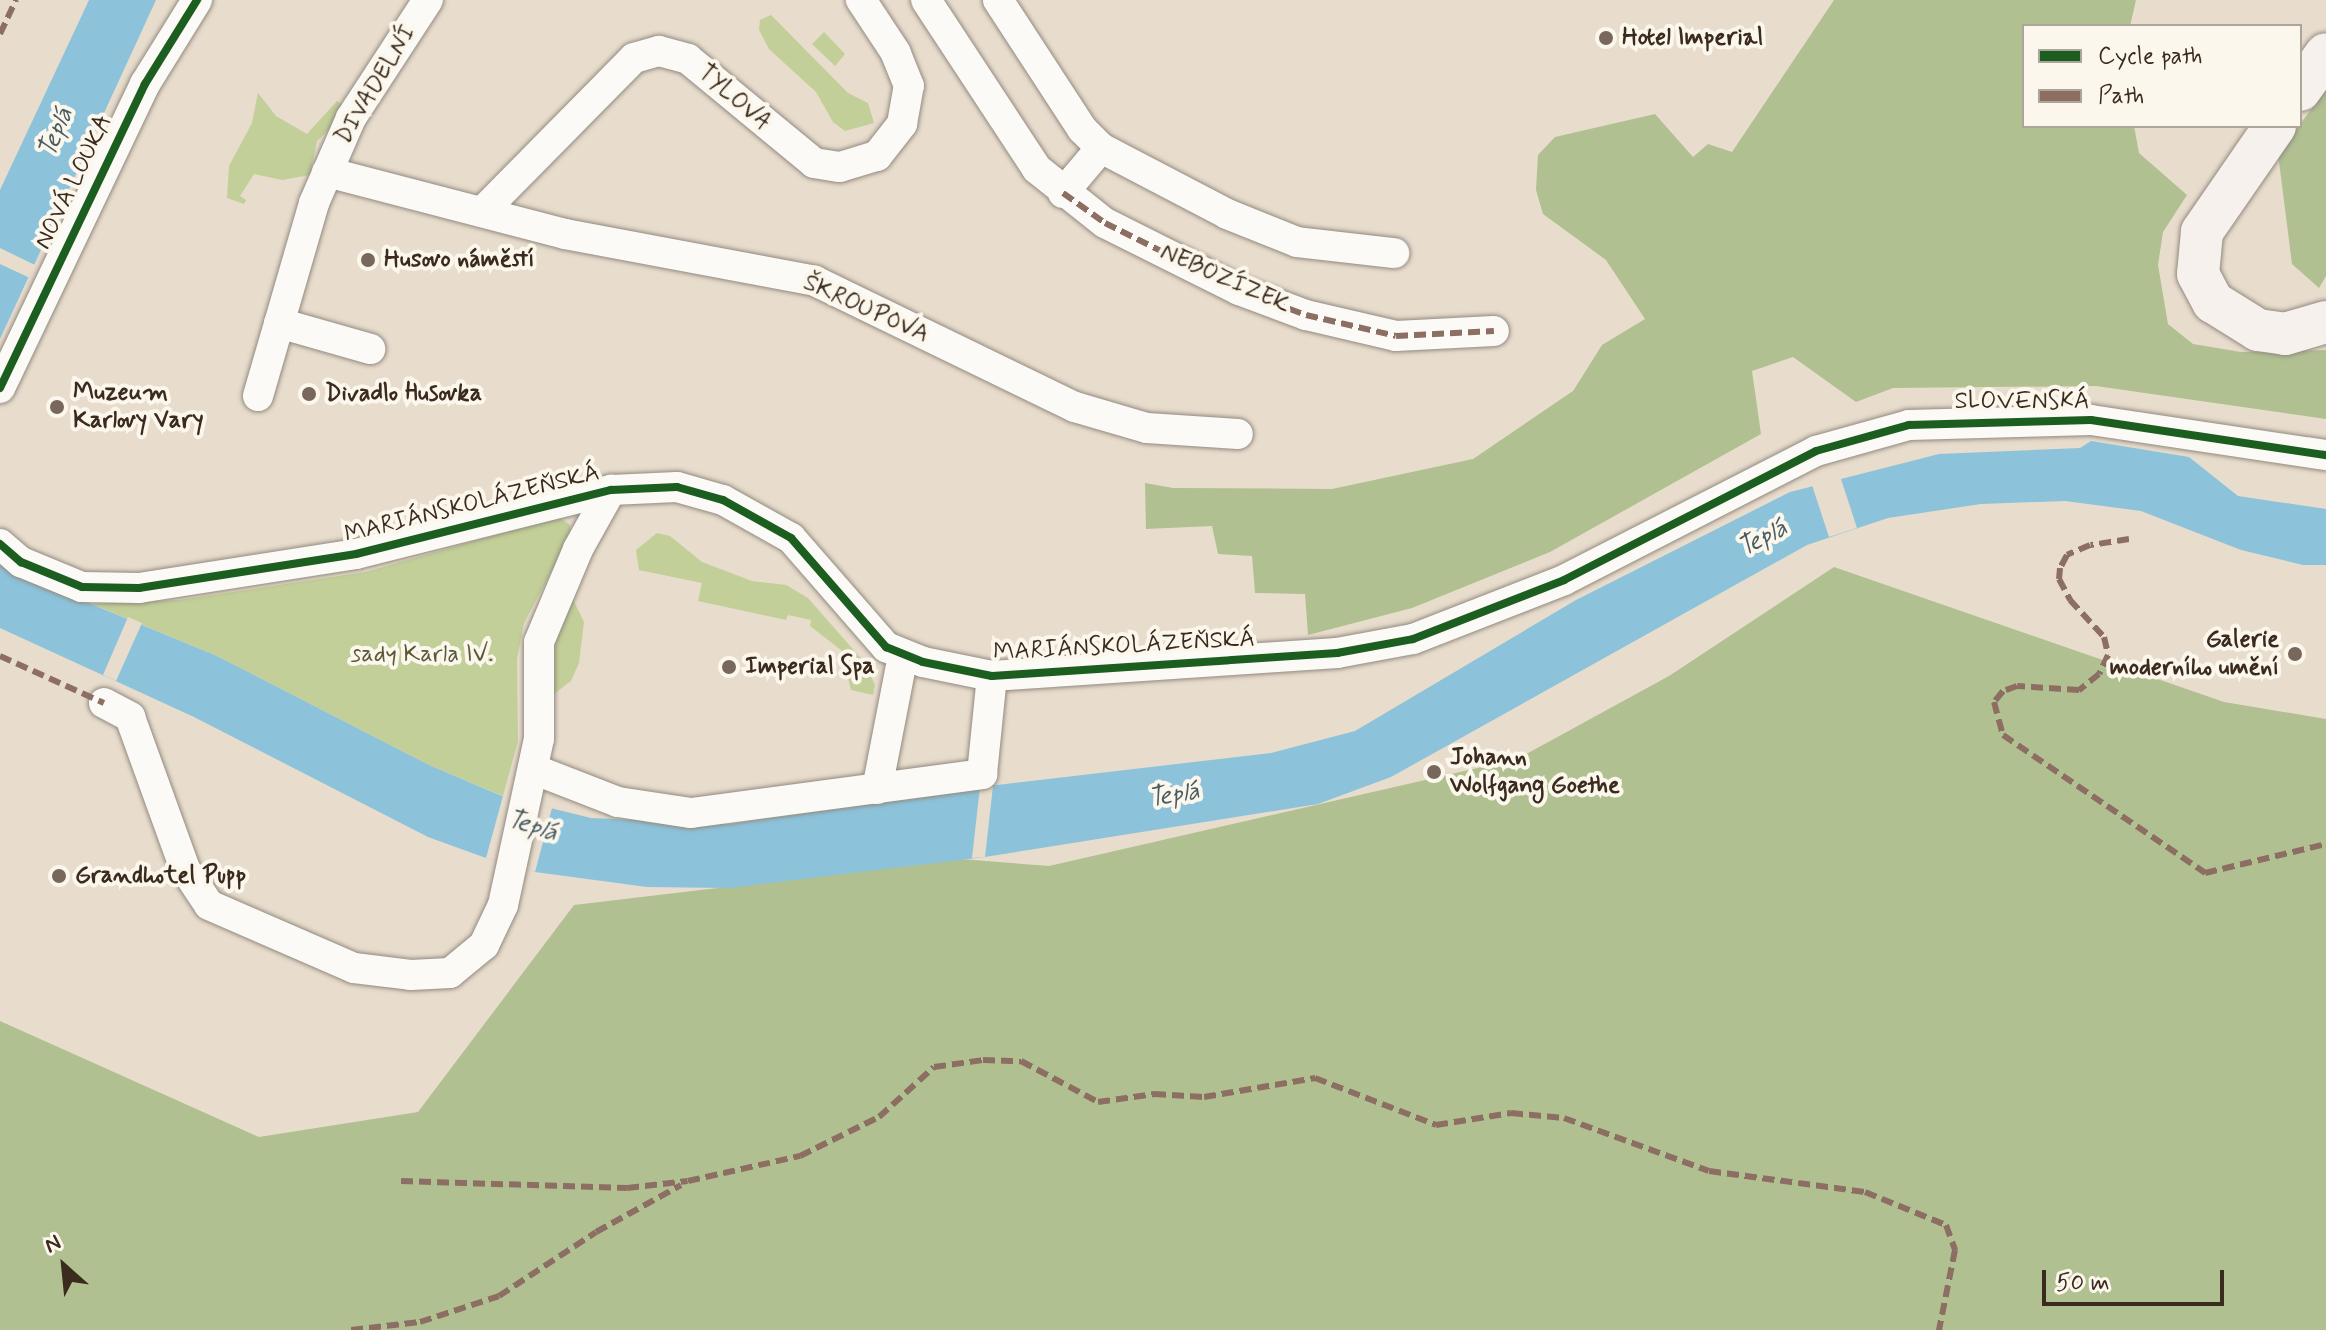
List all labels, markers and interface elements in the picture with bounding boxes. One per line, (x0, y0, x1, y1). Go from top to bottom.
street label: DIVADELNÍ (329, 20, 423, 150)
place label: Hotel Imperial (1622, 24, 1766, 52)
legend (2022, 24, 2302, 128)
marker: Hotel Imperial (1597, 29, 1615, 47)
text: Cycle path (2098, 41, 2203, 72)
street label: TYLOVA (692, 58, 776, 138)
text: Path (2098, 81, 2144, 112)
water label: Teplá (33, 103, 81, 163)
street label: NOVÁ LOUKA (29, 110, 119, 254)
street label: NEBOZÍZEK (1156, 238, 1294, 320)
place label: Husovo náměstí (384, 246, 535, 274)
marker: Husovo náměstí (359, 251, 377, 269)
street label: ŠKROUPOVA (799, 269, 933, 349)
place label: Muzeum Karlovy Vary (73, 379, 201, 435)
place label: Divadlo Husovka (325, 380, 486, 408)
marker: Divadlo Husovka (300, 385, 318, 403)
street label: SLOVENSKÁ (1954, 388, 2090, 416)
marker: Muzeum Karlovy Vary (48, 398, 66, 416)
street label: MARIÁNSKOLÁZEŇSKÁ (341, 458, 603, 550)
water label: Teplá (1733, 513, 1793, 565)
street label: MARIÁNSKOLÁZEŇSKÁ (992, 625, 1256, 667)
place label: Galerie moderního umění (2110, 626, 2279, 682)
park label: sady Karla IV. (348, 641, 496, 669)
marker: Galerie moderního umění (2286, 645, 2304, 663)
place label: Imperial Spa (745, 653, 877, 681)
marker: Imperial Spa (720, 658, 738, 676)
place label: Johann Wolfgang Goethe (1450, 744, 1620, 800)
marker: Johann Wolfgang Goethe (1425, 763, 1443, 781)
water label: Teplá (1146, 777, 1202, 815)
water label: Teplá (503, 804, 561, 850)
place label: Grandhotel Pupp (75, 862, 247, 890)
marker: Grandhotel Pupp (50, 867, 68, 885)
north arrow (24, 1226, 104, 1306)
text: N (40, 1229, 66, 1260)
scale bar (2046, 1254, 2228, 1304)
text: 50 m (2056, 1268, 2110, 1299)

